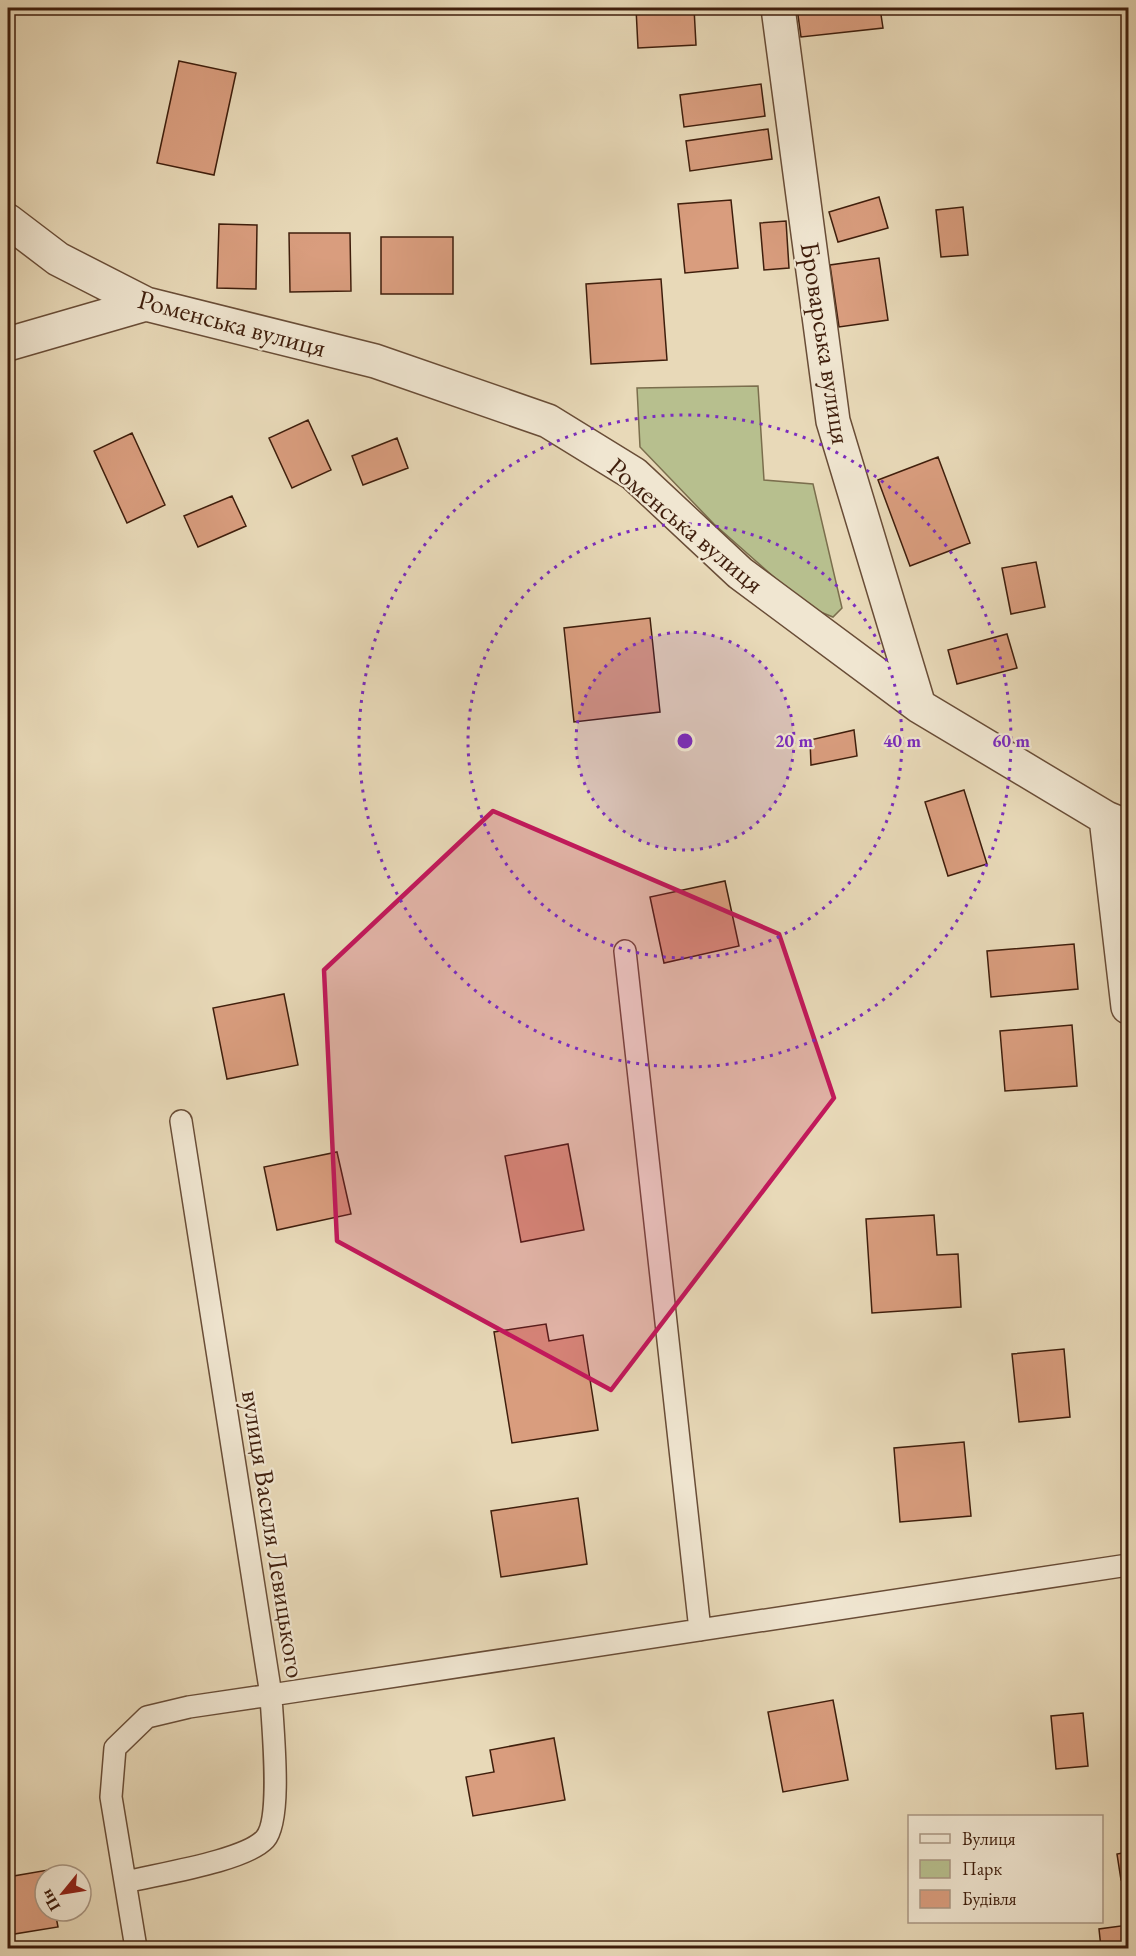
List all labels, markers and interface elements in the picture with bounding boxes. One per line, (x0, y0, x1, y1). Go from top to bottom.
street label: Броварська вулиця (793, 239, 859, 447)
street label: Роменська вулиця (134, 281, 330, 365)
street label: Роменська вулиця (601, 449, 771, 601)
text: 20 m (775, 729, 813, 752)
text: 40 m (883, 729, 921, 752)
text: 60 m (992, 729, 1030, 752)
centre of rings (675, 731, 695, 751)
street label: вулиця Василя Левицького (234, 1387, 314, 1681)
legend (908, 1815, 1103, 1923)
text: Вулиця (962, 1827, 1015, 1850)
text: Парк (962, 1857, 1002, 1880)
north arrow (33, 1863, 93, 1923)
text: Пн (36, 1886, 65, 1915)
text: Будівля (962, 1887, 1017, 1910)

